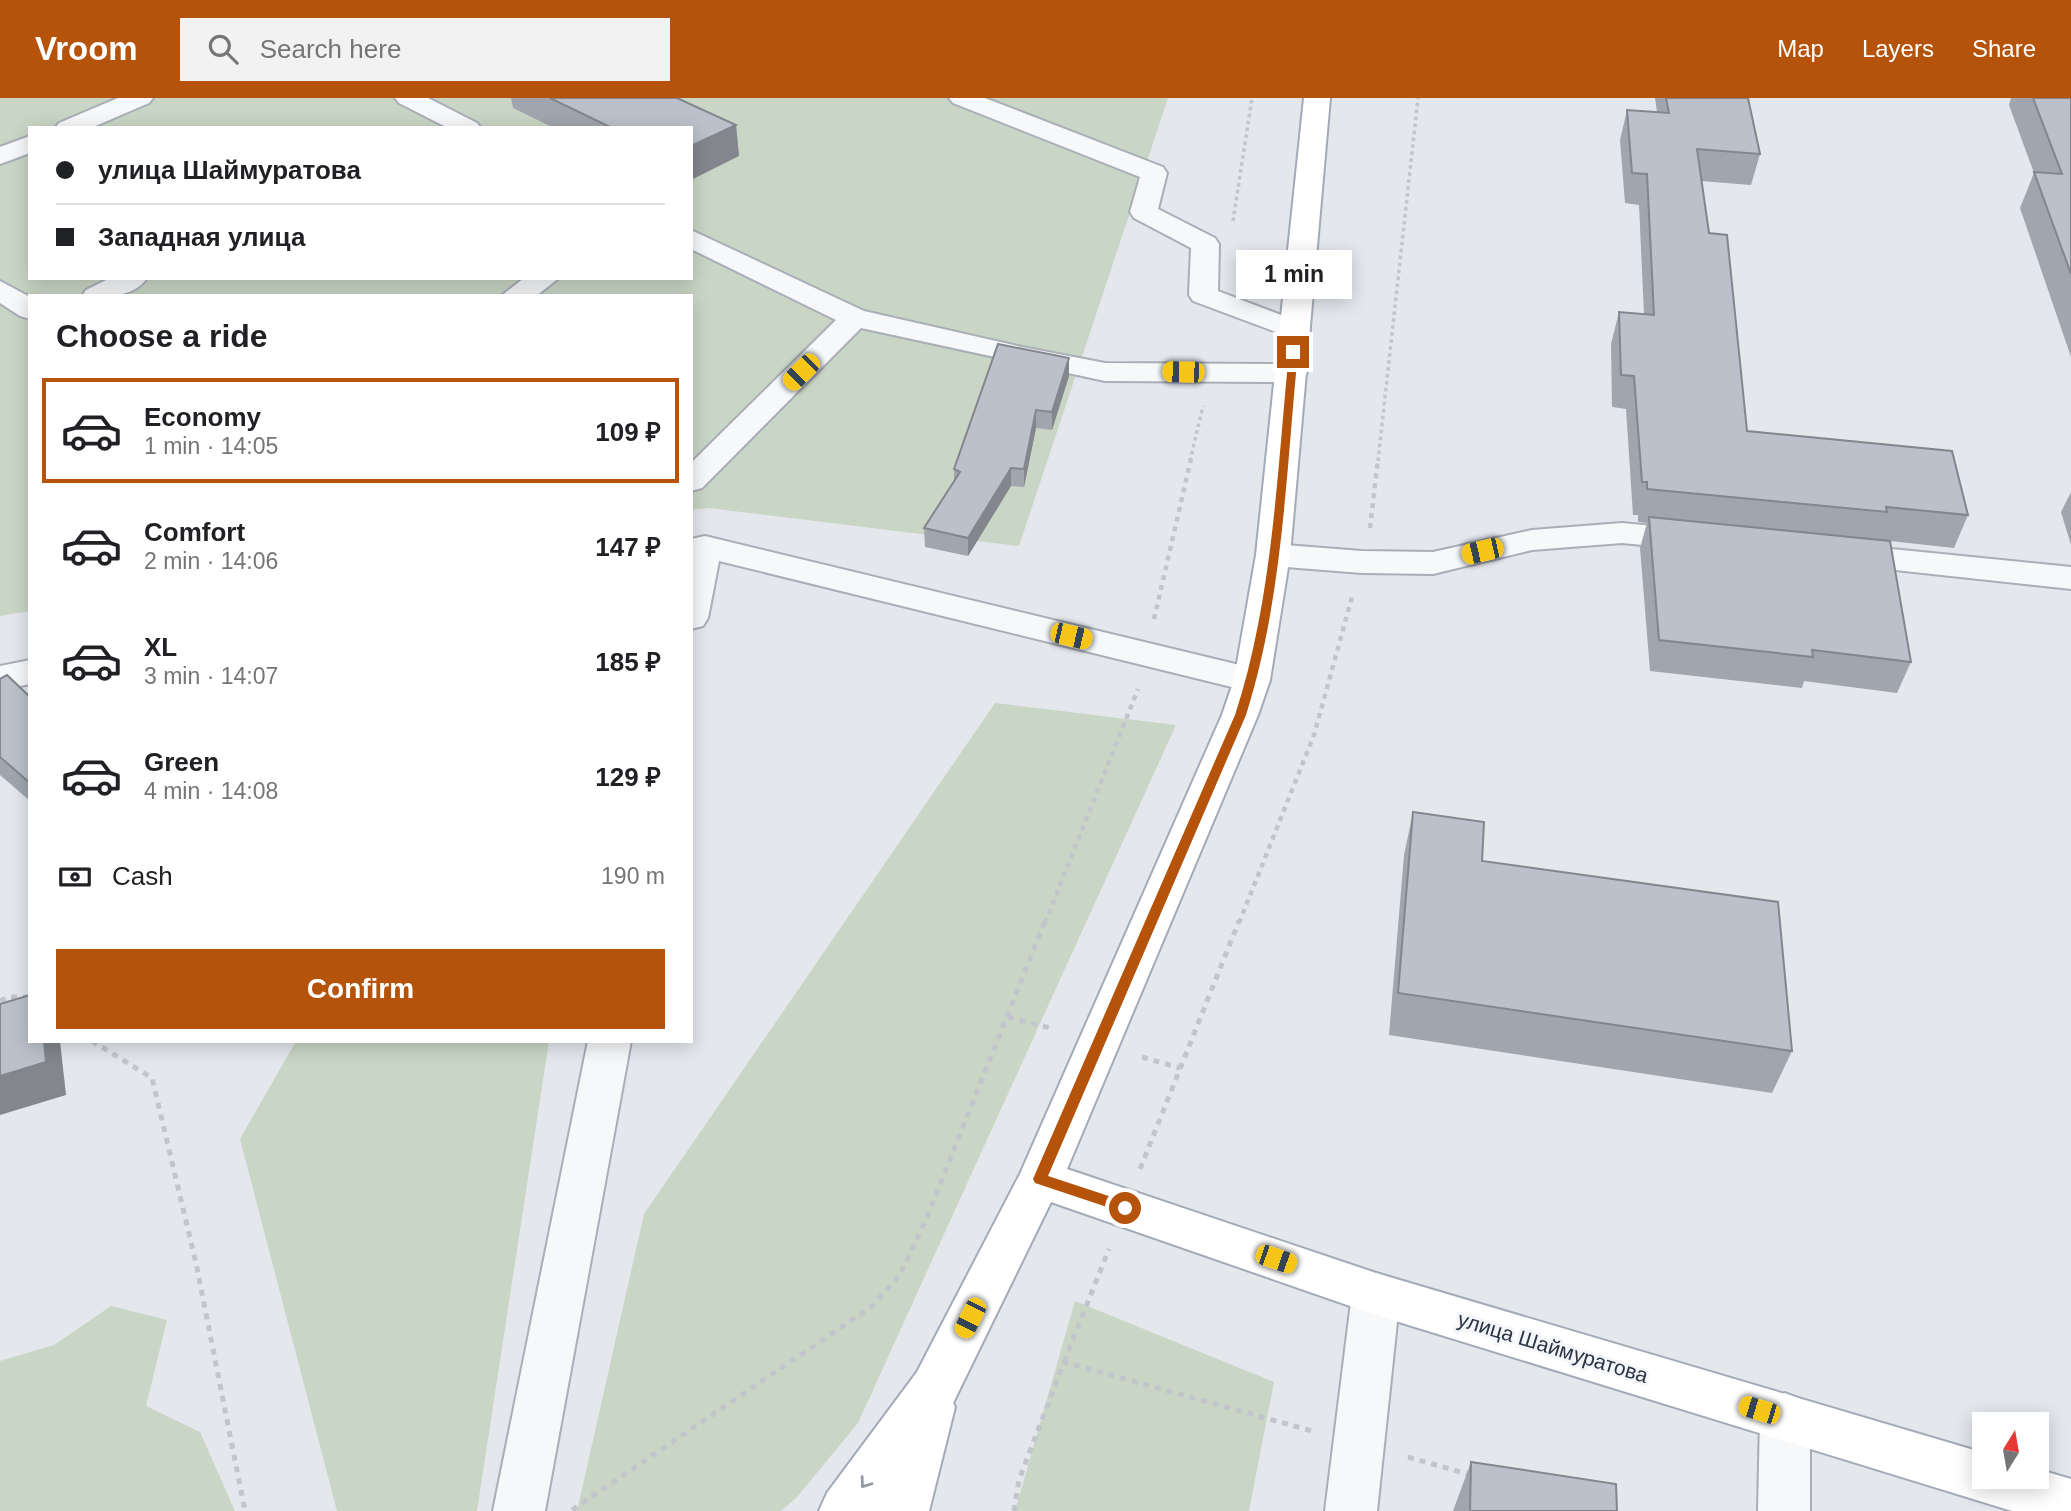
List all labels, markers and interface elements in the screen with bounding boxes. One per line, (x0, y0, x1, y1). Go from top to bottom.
search box (180, 18, 670, 81)
text: Vroom (35, 30, 138, 67)
icon: search (204, 30, 242, 68)
text: Search here (260, 34, 401, 64)
text: Map (1777, 35, 1824, 62)
text: Layers (1862, 35, 1934, 62)
text: Share (1972, 35, 2036, 62)
text: улица Шаймуратова (98, 155, 361, 185)
text: Западная улица (98, 222, 305, 252)
callout: 1 min (1235, 250, 1351, 300)
text: 1 min (1264, 261, 1324, 287)
text: Choose a ride (56, 318, 268, 354)
route end (1277, 336, 1309, 368)
car (779, 350, 824, 394)
car (1162, 361, 1205, 383)
icon: car (60, 399, 123, 462)
text: Economy (144, 402, 261, 432)
text: 109 ₽ (595, 417, 661, 447)
text: 1 min · 14:05 (144, 433, 278, 459)
icon: car (60, 514, 123, 577)
text: Comfort (144, 517, 245, 547)
text: 147 ₽ (595, 532, 661, 562)
car (1460, 536, 1505, 566)
text: 2 min · 14:06 (144, 548, 278, 574)
car (1049, 621, 1094, 651)
icon: car (60, 629, 123, 692)
text: XL (144, 632, 177, 662)
text: 185 ₽ (595, 647, 661, 677)
text: 3 min · 14:07 (144, 663, 278, 689)
icon: car (60, 744, 123, 807)
text: Green (144, 747, 219, 777)
text: 129 ₽ (595, 762, 661, 792)
text: 4 min · 14:08 (144, 778, 278, 804)
icon: cash (56, 858, 94, 896)
text: Cash (112, 861, 173, 891)
text: 190 m (601, 863, 665, 889)
button: Confirm (56, 949, 665, 1029)
route start (1109, 1192, 1141, 1224)
car (1253, 1242, 1300, 1276)
car (952, 1295, 989, 1341)
street label: улица Шаймуратова (1455, 1307, 1651, 1387)
car (1736, 1394, 1783, 1426)
north arrow (1972, 1412, 2049, 1489)
map controls (1972, 1412, 2049, 1489)
one-way arrow (861, 1475, 874, 1488)

